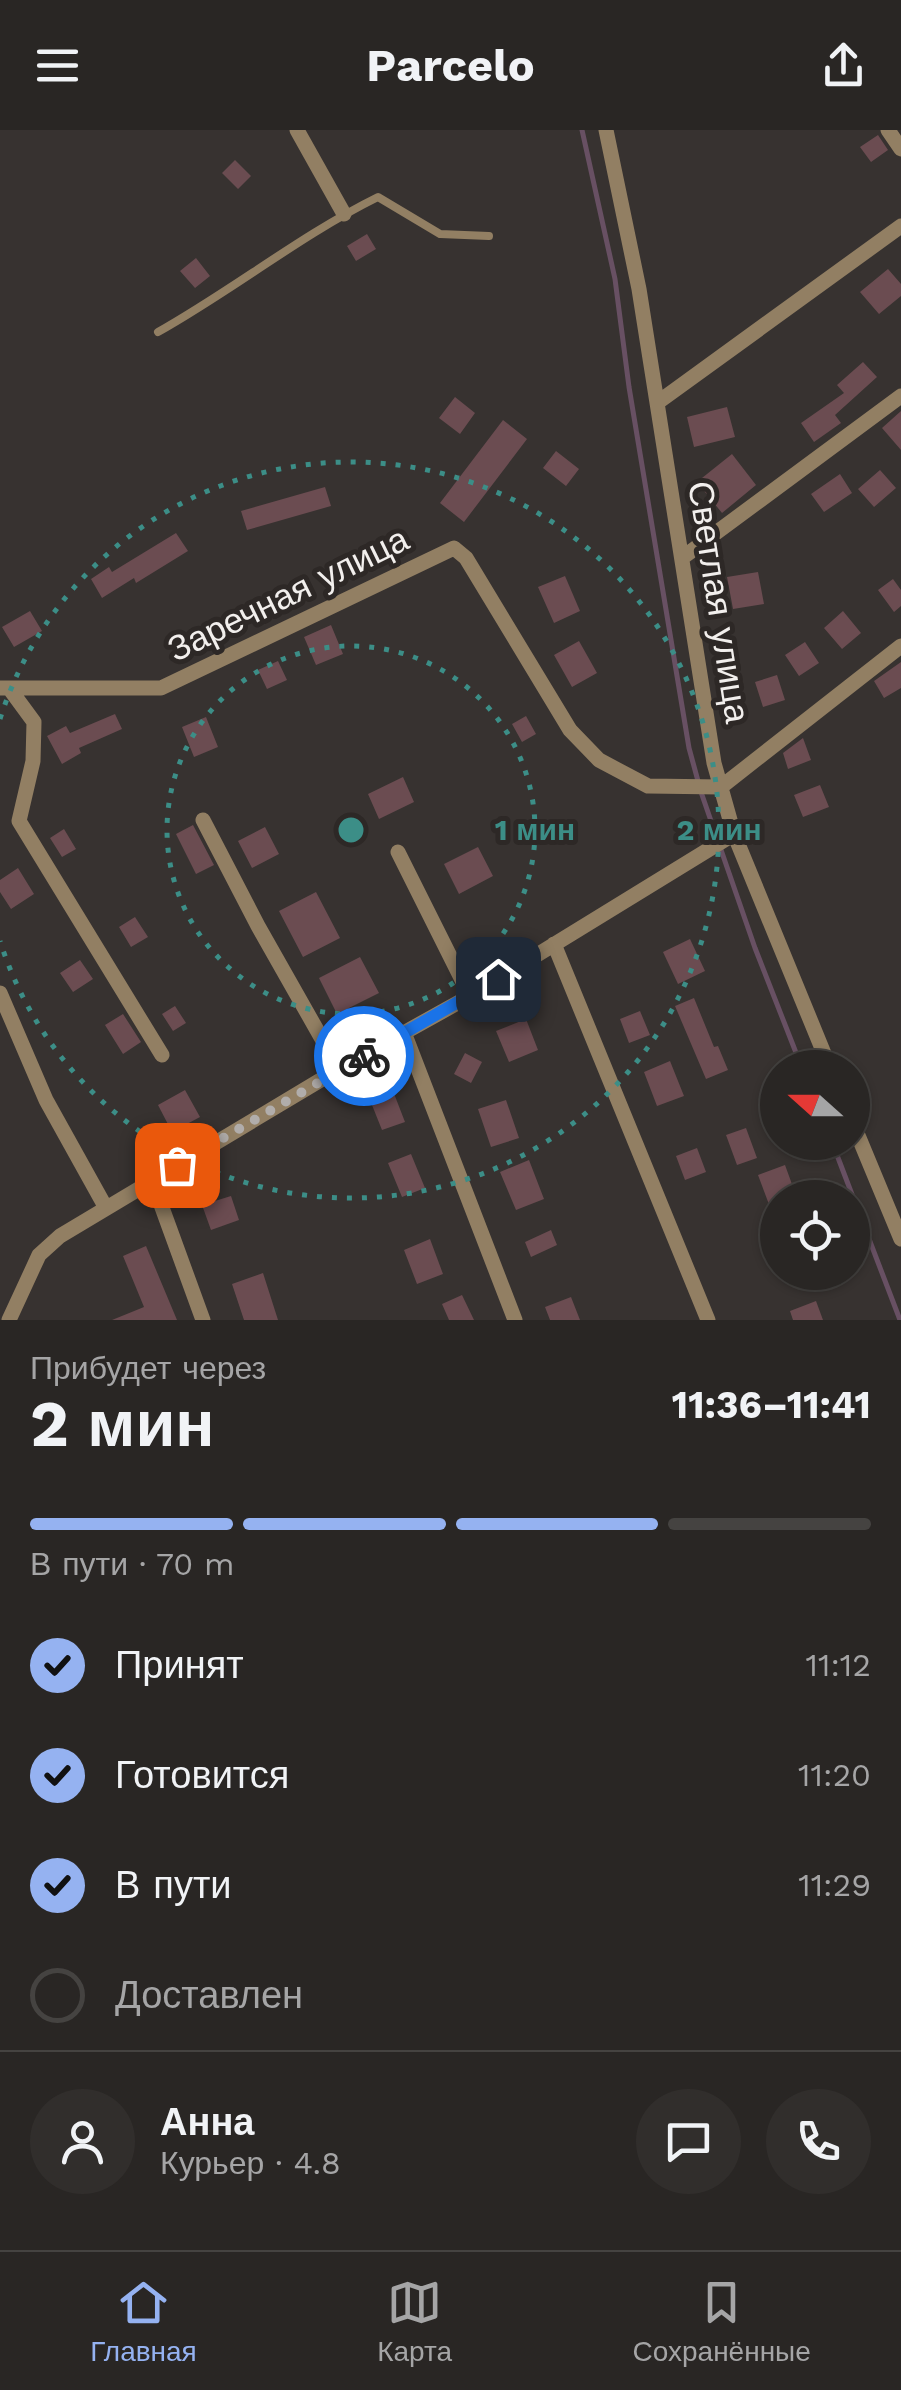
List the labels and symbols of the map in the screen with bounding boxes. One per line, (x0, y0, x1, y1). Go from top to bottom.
street label: Светлая улица (679, 478, 759, 726)
street label: Заречная улица (161, 517, 416, 670)
centre of rings (333, 812, 369, 848)
text: 1 мин (495, 812, 575, 847)
text: 2 мин (676, 812, 762, 847)
pin (456, 937, 541, 1022)
courier (314, 1006, 414, 1106)
north arrow (760, 1050, 870, 1160)
pin (135, 1123, 220, 1208)

